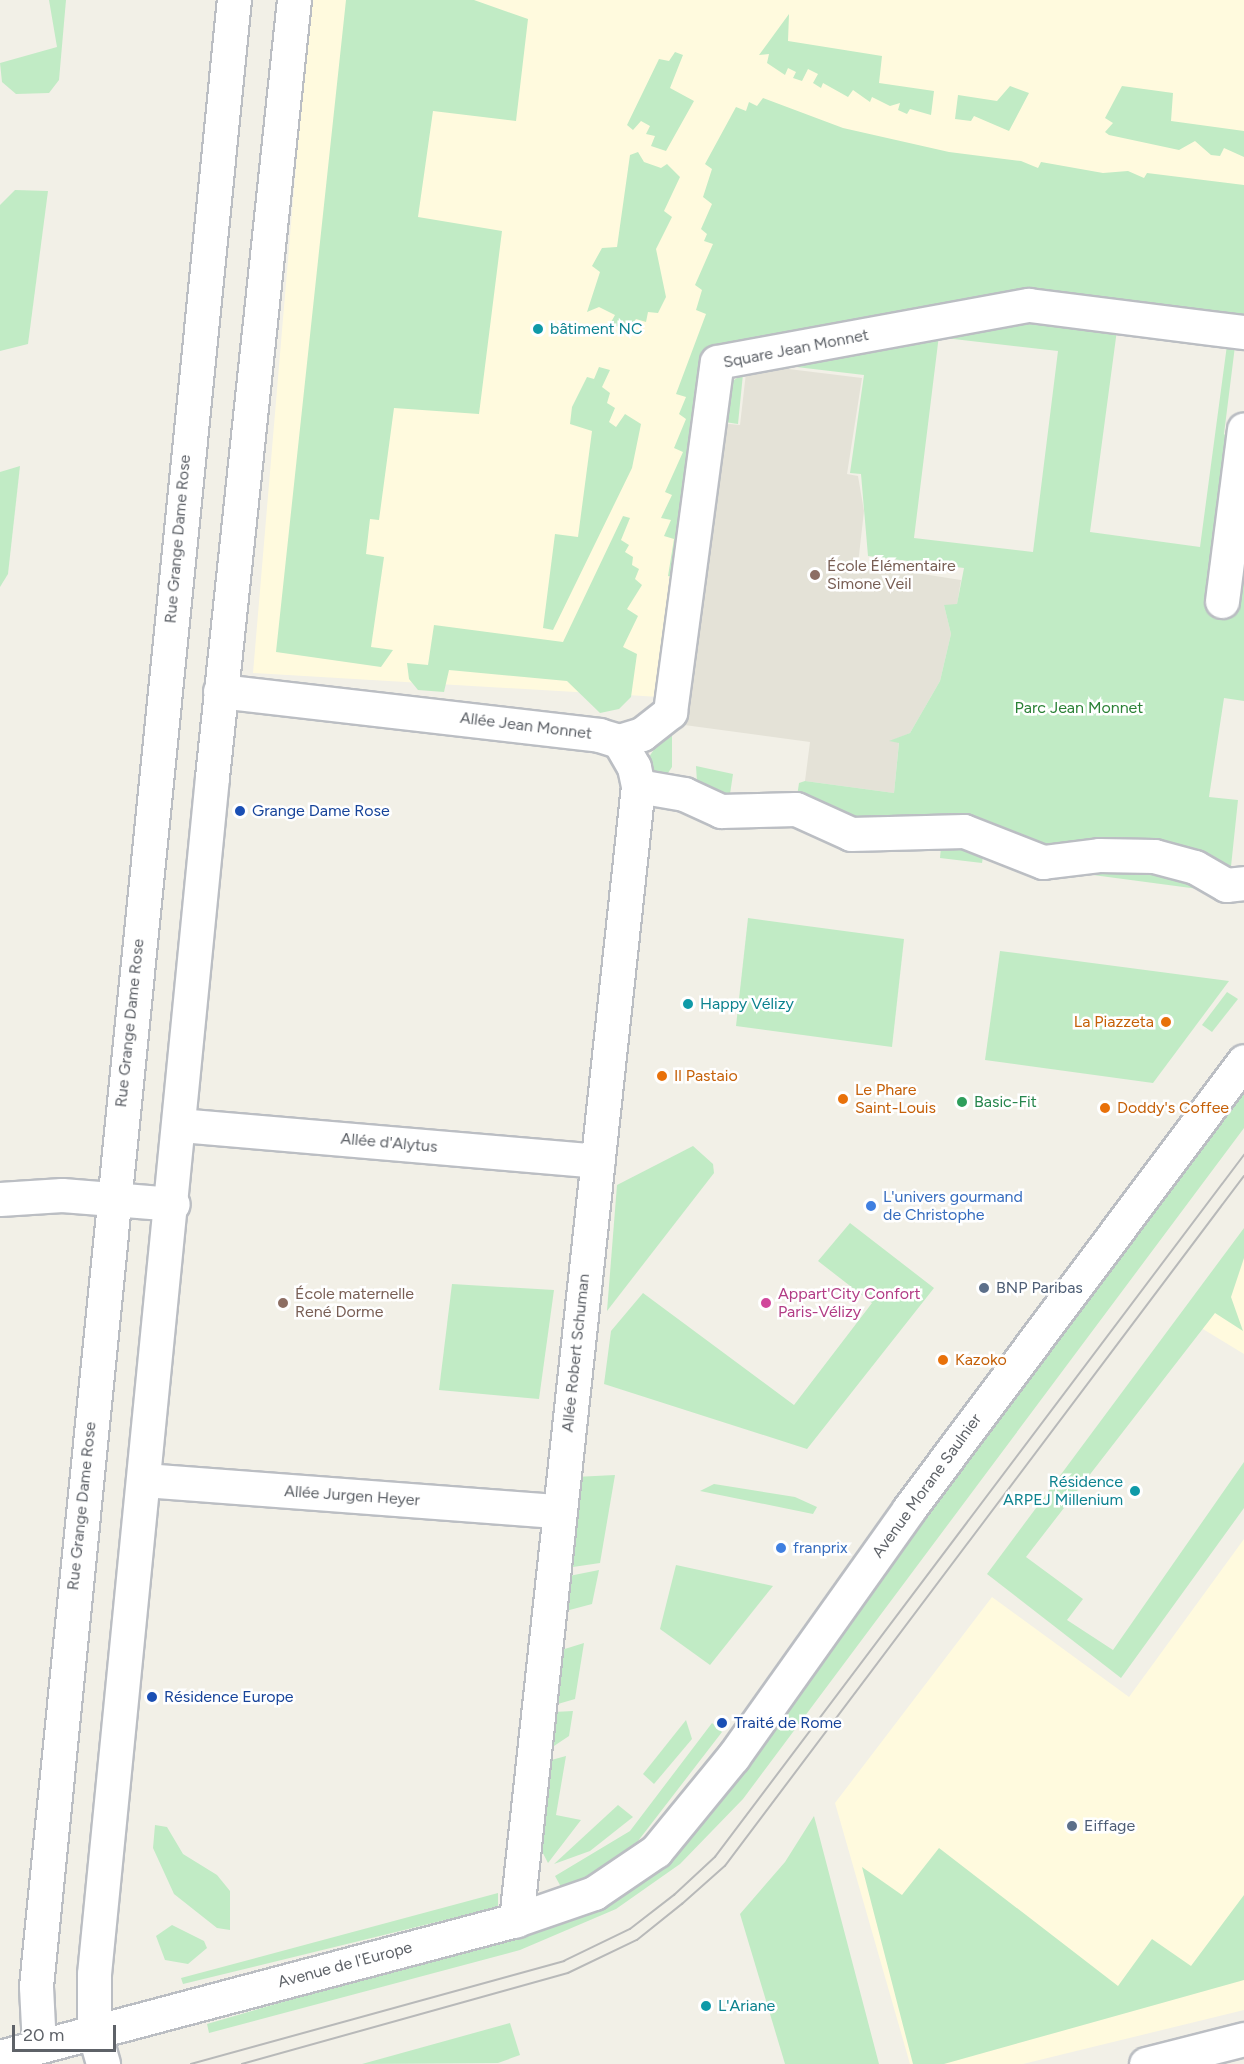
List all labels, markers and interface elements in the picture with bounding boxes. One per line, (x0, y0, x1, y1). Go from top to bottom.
place label: bâtiment NC (550, 319, 642, 339)
marker: bâtiment NC (531, 322, 545, 336)
street label: Square Jean Monnet (722, 325, 870, 373)
street label: Rue Grange Dame Rose (161, 454, 195, 624)
place label: École Élémentaire Simone Veil (827, 556, 956, 594)
marker: École Élémentaire Simone Veil (808, 568, 822, 582)
park label: Parc Jean Monnet (1015, 698, 1143, 718)
street label: Allée Jean Monnet (459, 708, 593, 744)
place label: Grange Dame Rose (252, 801, 390, 821)
marker: Grange Dame Rose (233, 804, 247, 818)
street label: Rue Grange Dame Rose (112, 938, 148, 1108)
place label: Happy Vélizy (700, 994, 794, 1014)
marker: Happy Vélizy (681, 997, 695, 1011)
place label: La Piazzeta (1074, 1012, 1154, 1032)
marker: La Piazzeta (1159, 1015, 1173, 1029)
place label: Il Pastaio (674, 1066, 738, 1086)
marker: Il Pastaio (655, 1069, 669, 1083)
place label: Le Phare Saint-Louis (855, 1080, 936, 1118)
marker: Le Phare Saint-Louis (836, 1092, 850, 1106)
place label: Basic-Fit (974, 1092, 1037, 1112)
marker: Basic-Fit (955, 1095, 969, 1109)
place label: Doddy's Coffee (1117, 1098, 1229, 1118)
marker: Doddy's Coffee (1098, 1101, 1112, 1115)
street label: Allée d'Alytus (340, 1129, 438, 1157)
place label: L'univers gourmand de Christophe (883, 1187, 1023, 1225)
marker: L'univers gourmand de Christophe (864, 1199, 878, 1213)
street label: Allée Robert Schuman (558, 1273, 594, 1433)
place label: BNP Paribas (996, 1278, 1083, 1298)
marker: BNP Paribas (977, 1281, 991, 1295)
place label: École maternelle René Dorme (295, 1284, 414, 1322)
place label: Appart'City Confort Paris-Vélizy (778, 1284, 921, 1322)
marker: École maternelle René Dorme (276, 1296, 290, 1310)
marker: Appart'City Confort Paris-Vélizy (759, 1296, 773, 1310)
place label: Kazoko (955, 1350, 1007, 1370)
marker: Kazoko (936, 1353, 950, 1367)
street label: Avenue Morane Saulnier (868, 1410, 986, 1562)
street label: Rue Grange Dame Rose (64, 1421, 100, 1591)
place label: Résidence ARPEJ Millenium (1003, 1472, 1123, 1510)
street label: Allée Jurgen Heyer (284, 1482, 420, 1510)
marker: Résidence ARPEJ Millenium (1128, 1484, 1142, 1498)
place label: franprix (793, 1538, 848, 1558)
marker: franprix (774, 1541, 788, 1555)
place label: Résidence Europe (164, 1687, 294, 1707)
marker: Résidence Europe (145, 1690, 159, 1704)
place label: Traité de Rome (734, 1713, 842, 1733)
marker: Traité de Rome (715, 1716, 729, 1730)
place label: Eiffage (1084, 1816, 1135, 1836)
marker: Eiffage (1065, 1819, 1079, 1833)
street label: Avenue de l'Europe (276, 1938, 414, 1992)
place label: L'Ariane (718, 1996, 775, 2016)
marker: L'Ariane (699, 1999, 713, 2013)
scale bar (15, 2013, 118, 2051)
text: 20 m (23, 2024, 64, 2046)

